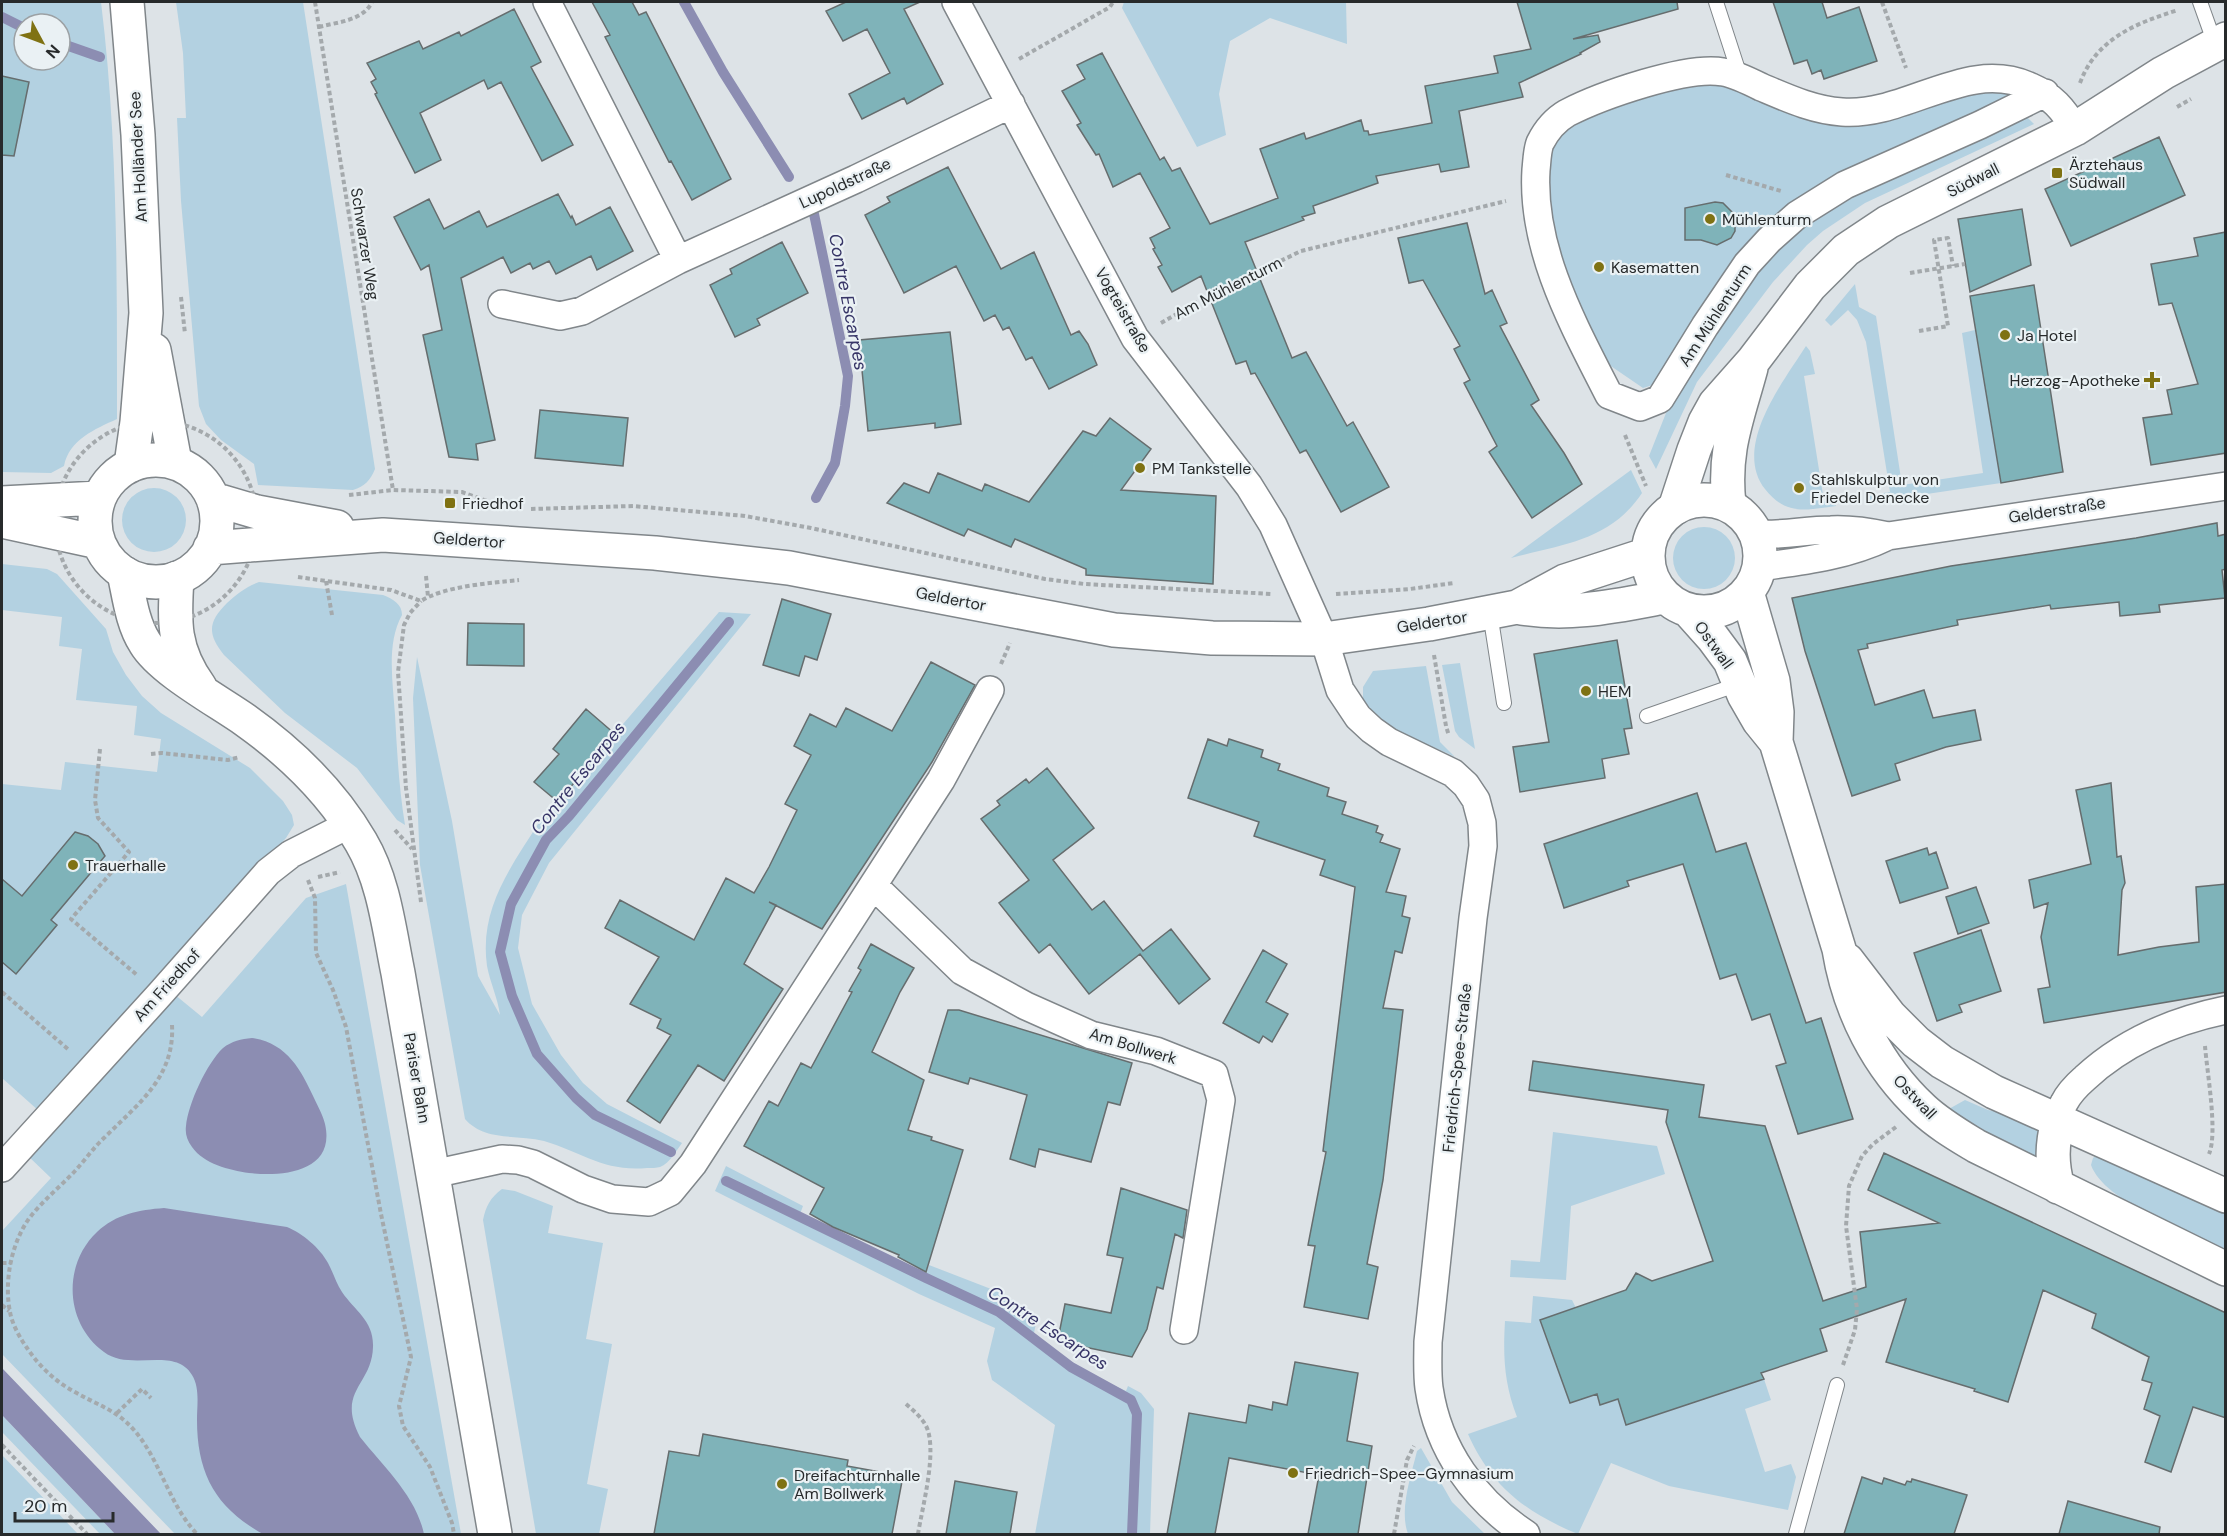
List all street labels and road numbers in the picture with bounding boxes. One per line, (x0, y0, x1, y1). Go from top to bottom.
street label: Am Holländer See (124, 91, 152, 223)
street label: Lupoldstraße (796, 153, 894, 213)
street label: Südwall (1943, 158, 2003, 202)
street label: Schwarzer Weg (346, 186, 384, 302)
street label: Am Mühlenturm (1170, 252, 1286, 324)
street label: Am Mühlenturm (1674, 260, 1756, 370)
street label: Vogteistraße (1090, 264, 1156, 356)
street label: Gelderstraße (2007, 492, 2107, 528)
street label: Geldertor (433, 527, 505, 553)
street label: Geldertor (914, 582, 988, 616)
street label: Geldertor (1395, 606, 1469, 638)
street label: Ostwall (1690, 617, 1738, 673)
street label: Am Friedhof (129, 944, 205, 1026)
street label: Friedrich-Spee-Straße (1438, 982, 1476, 1154)
street label: Am Bollwerk (1087, 1023, 1179, 1069)
street label: Pariser Bahn (399, 1031, 435, 1125)
street label: Ostwall (1889, 1070, 1941, 1124)

